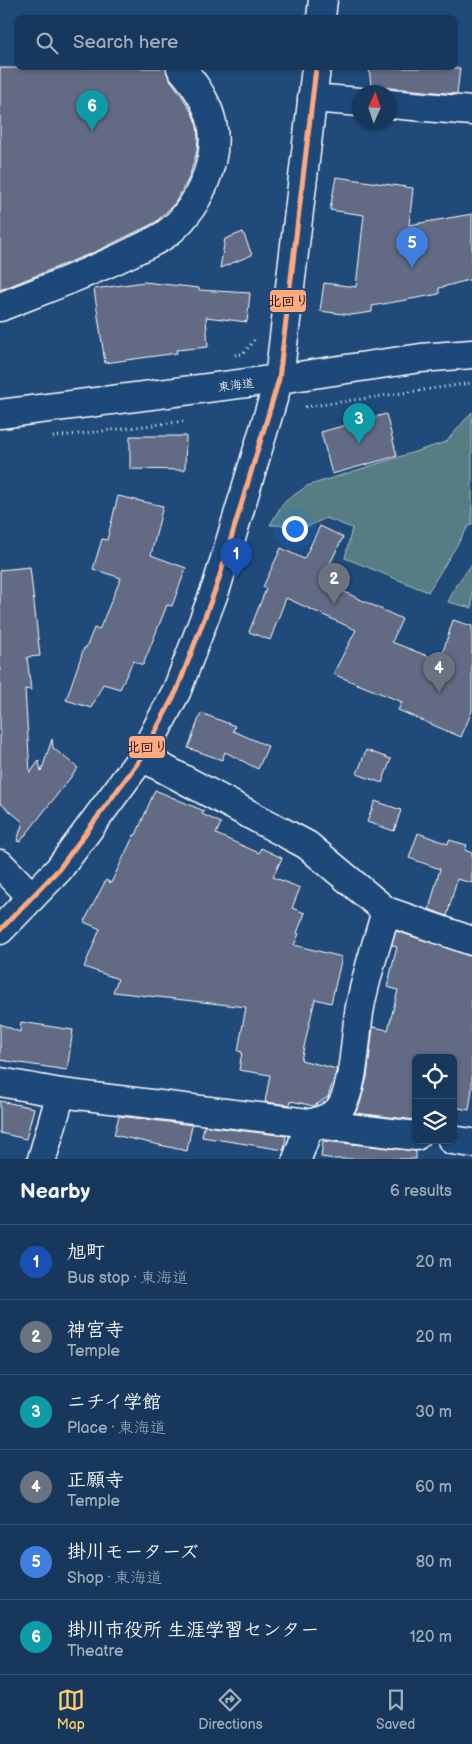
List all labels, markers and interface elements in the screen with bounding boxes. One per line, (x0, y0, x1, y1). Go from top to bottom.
search box (15, 15, 457, 70)
icon: search (33, 29, 61, 57)
text: Search here (73, 31, 178, 54)
north arrow (352, 85, 397, 130)
pin: 6 (76, 90, 108, 131)
pin: 5 (396, 227, 428, 268)
line badge: 北回り (269, 289, 307, 313)
text: 北回り (267, 293, 309, 310)
street label: 東海道 (217, 376, 255, 395)
pin: 3 (343, 403, 375, 444)
your location (282, 516, 308, 542)
pin: 1 (220, 538, 252, 579)
pin: 2 (318, 563, 350, 604)
pin: 4 (423, 652, 455, 693)
line badge: 北回り (128, 735, 166, 759)
text: 北回り (126, 739, 168, 756)
map controls (412, 1054, 457, 1144)
button: locate (412, 1054, 457, 1099)
button: layers (412, 1099, 457, 1144)
text: Nearby (20, 1179, 90, 1204)
text: 6 results (390, 1182, 452, 1201)
text: 旭町 (67, 1241, 105, 1264)
text: 1 (33, 1253, 39, 1272)
text: 20 m (416, 1253, 452, 1272)
text: Bus stop · 東海道 (67, 1269, 188, 1288)
text: 神宮寺 (67, 1319, 124, 1342)
text: 2 (31, 1328, 41, 1347)
text: 20 m (416, 1328, 452, 1347)
text: Temple (67, 1342, 120, 1361)
text: ニチイ学館 (67, 1391, 161, 1414)
text: 3 (31, 1403, 41, 1422)
text: 30 m (415, 1403, 452, 1422)
text: Place · 東海道 (67, 1419, 166, 1438)
text: 正願寺 (67, 1469, 124, 1492)
text: 4 (31, 1478, 41, 1497)
text: 60 m (415, 1478, 452, 1497)
text: Temple (67, 1492, 120, 1511)
text: 掛川モーターズ (67, 1541, 198, 1564)
text: 5 (31, 1553, 41, 1572)
text: 80 m (416, 1553, 452, 1572)
text: Shop · 東海道 (67, 1569, 162, 1588)
text: 掛川市役所 生涯学習センター (67, 1619, 319, 1642)
text: 6 (31, 1628, 41, 1647)
text: 120 m (409, 1628, 452, 1647)
text: Theatre (67, 1642, 123, 1661)
tab: Map (57, 1686, 85, 1733)
tab: Directions (198, 1686, 263, 1733)
tab: Saved (376, 1686, 415, 1733)

